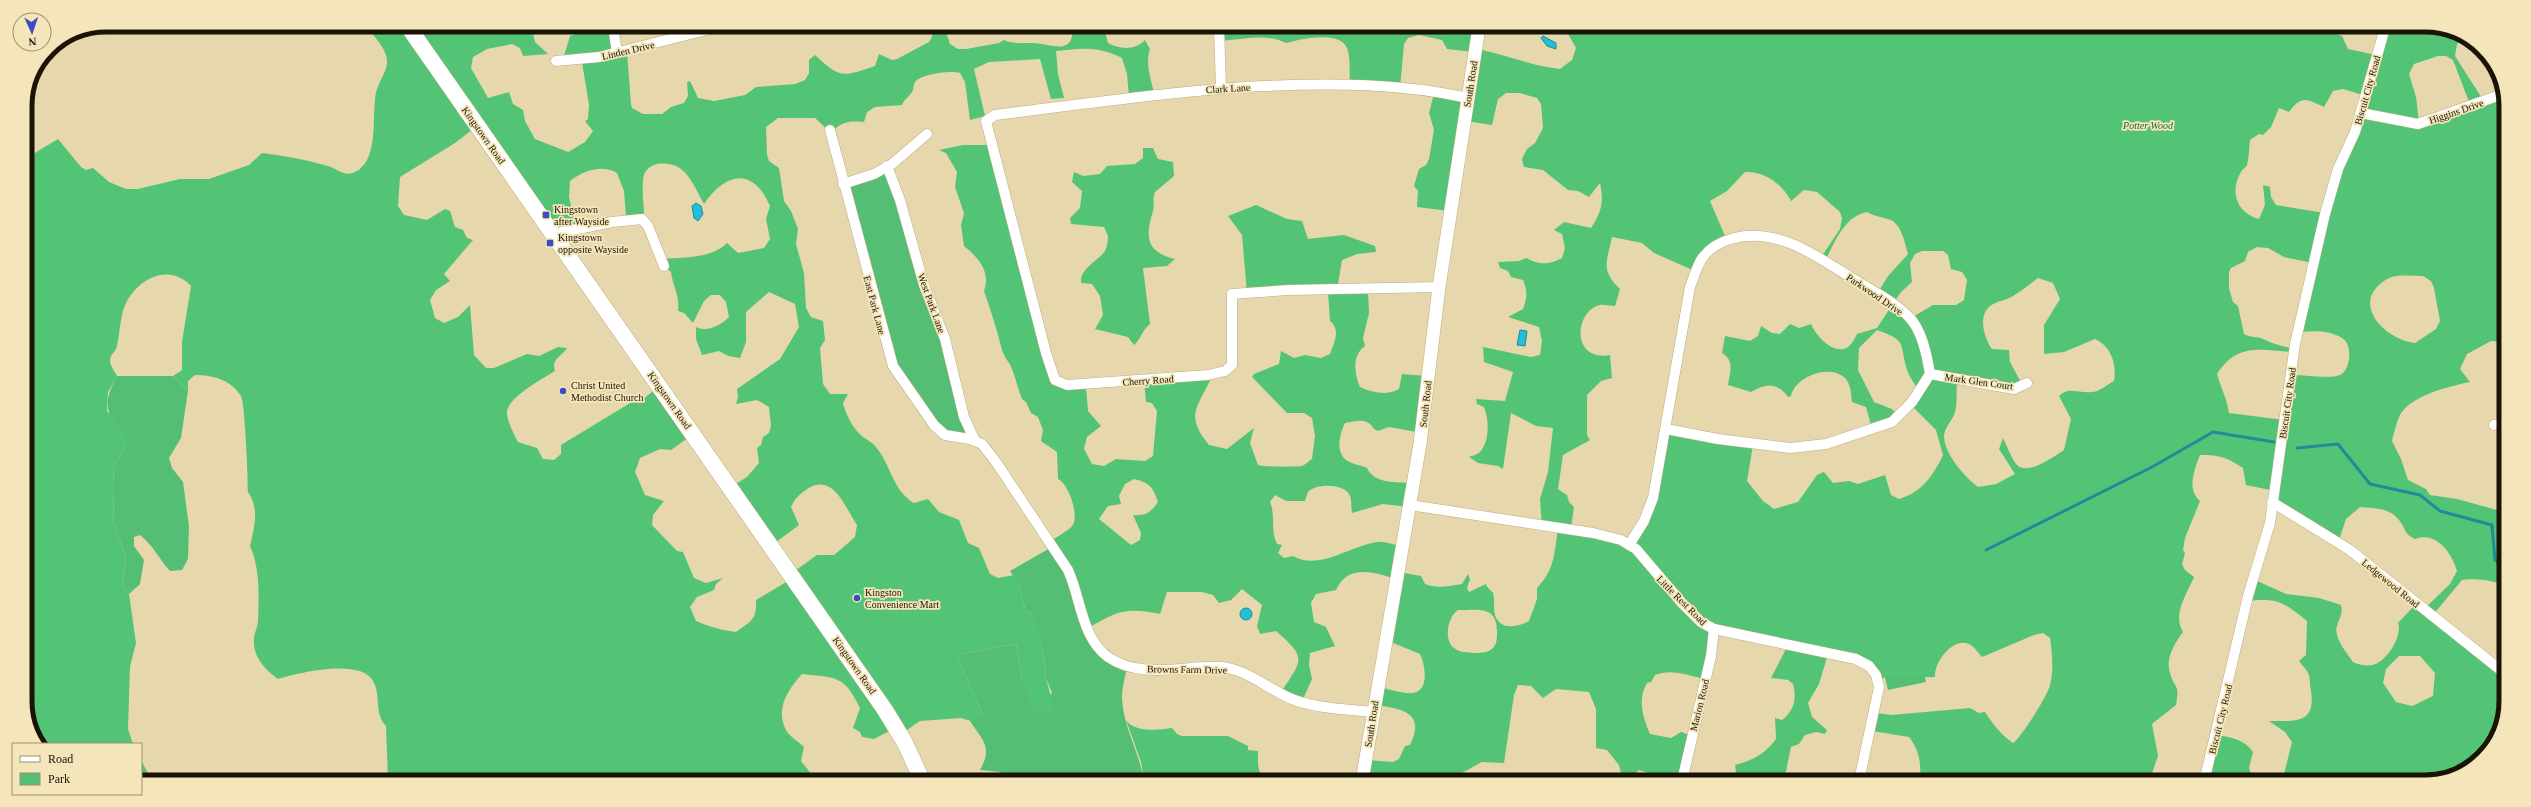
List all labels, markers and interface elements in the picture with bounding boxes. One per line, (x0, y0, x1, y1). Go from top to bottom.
north arrow (12, 12, 52, 52)
text: N (28, 36, 37, 48)
street label: Linden Drive (601, 39, 656, 62)
street label: Biscuit City Road (2352, 54, 2383, 126)
street label: South Road (1461, 60, 1480, 108)
street label: Clark Lane (1205, 82, 1251, 95)
street label: Higgins Drive (2427, 97, 2485, 126)
street label: Kingstown Road (460, 104, 507, 166)
park label: Potter Wood (2122, 120, 2174, 131)
place label: Kingstown after Wayside (554, 204, 609, 227)
marker: Kingstown after Wayside (541, 210, 551, 220)
place label: Kingstown opposite Wayside (558, 232, 629, 255)
marker: Kingstown opposite Wayside (545, 238, 555, 248)
street label: Parkwood Drive (1844, 271, 1906, 318)
street label: West Park Lane (916, 272, 948, 335)
street label: East Park Lane (861, 274, 888, 336)
street label: Biscuit City Road (2277, 367, 2298, 439)
street label: Kingstown Road (646, 369, 693, 431)
street label: Mark Glen Court (1944, 371, 2014, 392)
street label: Cherry Road (1122, 373, 1174, 388)
place label: Christ United Methodist Church (571, 380, 644, 403)
street label: South Road (1418, 380, 1433, 428)
marker: Christ United Methodist Church (558, 386, 568, 396)
street label: Ledgewood Road (2360, 557, 2422, 610)
street label: Little Rest Road (1655, 573, 1709, 627)
place label: Kingston Convenience Mart (865, 587, 939, 610)
marker: Kingston Convenience Mart (852, 593, 862, 603)
street label: Kingstown Road (831, 634, 878, 696)
street label: Browns Farm Drive (1147, 663, 1228, 676)
street label: Marion Road (1688, 678, 1711, 732)
street label: Biscuit City Road (2206, 683, 2234, 755)
street label: South Road (1362, 700, 1381, 748)
legend (12, 743, 142, 795)
text: Road (48, 752, 73, 766)
text: Park (48, 772, 70, 786)

